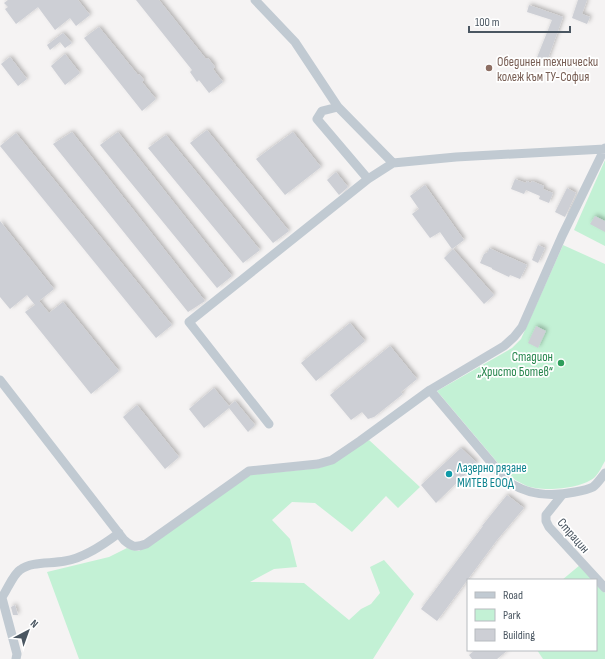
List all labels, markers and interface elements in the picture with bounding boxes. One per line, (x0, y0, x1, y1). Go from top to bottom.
scale bar (469, 8, 570, 34)
text: 100 m (475, 15, 500, 30)
place label: Обединен технически колеж към ТУ-София (497, 54, 598, 85)
marker: Обединен технически колеж към ТУ-София (484, 63, 494, 73)
place label: Стадион „Христо Ботев“ (477, 349, 553, 380)
marker: Стадион „Христо Ботев“ (556, 358, 566, 368)
place label: Лазерно рязане МИТЕВ ЕООД (456, 460, 527, 491)
marker: Лазерно рязане МИТЕВ ЕООД (444, 469, 454, 479)
street label: Страцин (554, 515, 593, 557)
legend (467, 579, 597, 651)
text: Road (503, 588, 523, 603)
text: Park (503, 608, 521, 623)
north arrow (8, 611, 48, 651)
text: N (28, 617, 41, 631)
text: Building (503, 628, 535, 643)

